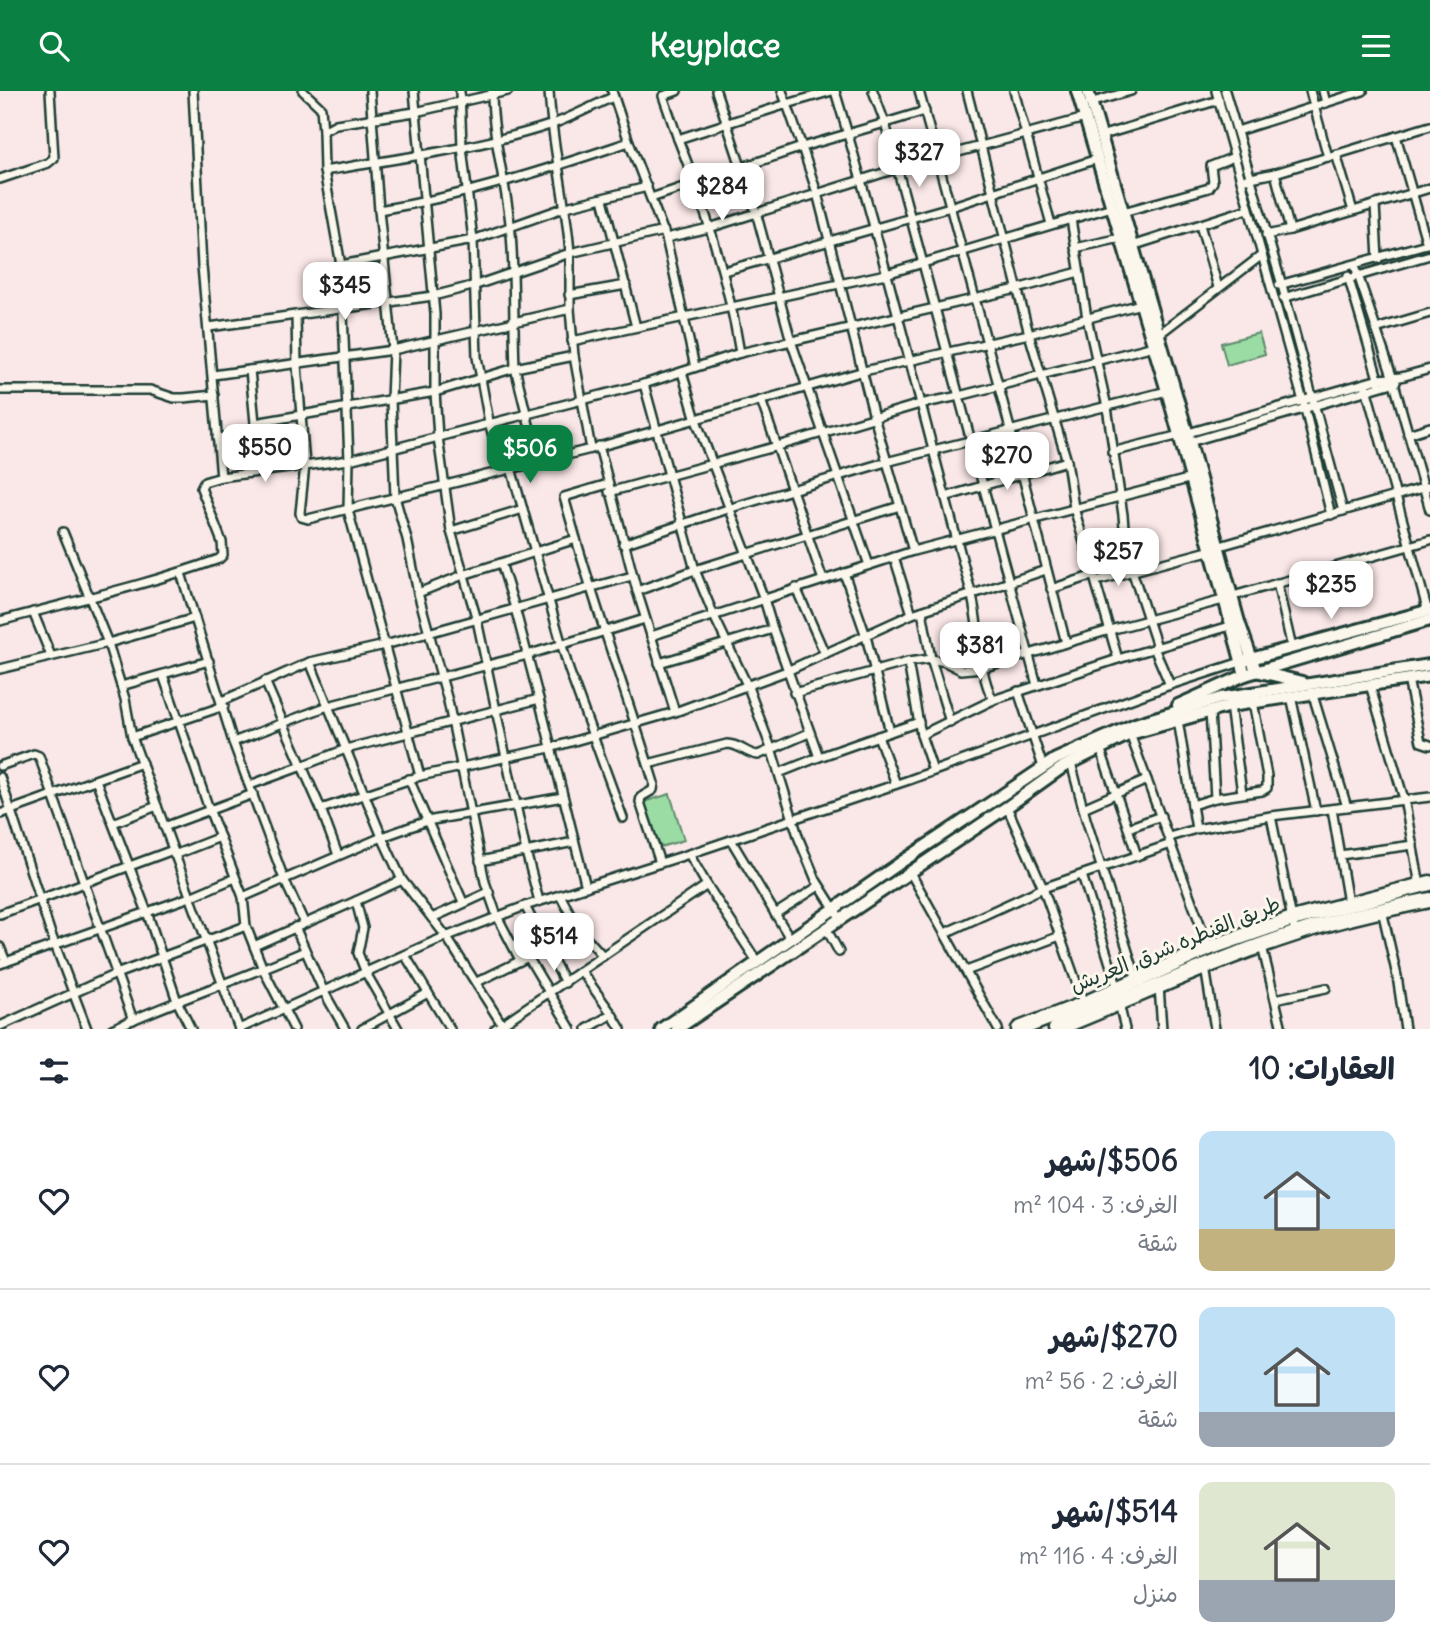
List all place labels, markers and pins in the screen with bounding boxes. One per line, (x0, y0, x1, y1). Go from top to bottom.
pin: $327 (878, 129, 960, 189)
pin: $284 (681, 163, 763, 223)
pin: $345 (304, 263, 386, 322)
pin: $550 (224, 425, 306, 484)
pin: $506 (489, 425, 571, 485)
pin: $270 (966, 433, 1048, 492)
pin: $257 (1077, 529, 1159, 588)
pin: $235 (1290, 561, 1372, 621)
pin: $381 (939, 623, 1021, 682)
pin: $514 (513, 913, 595, 973)

